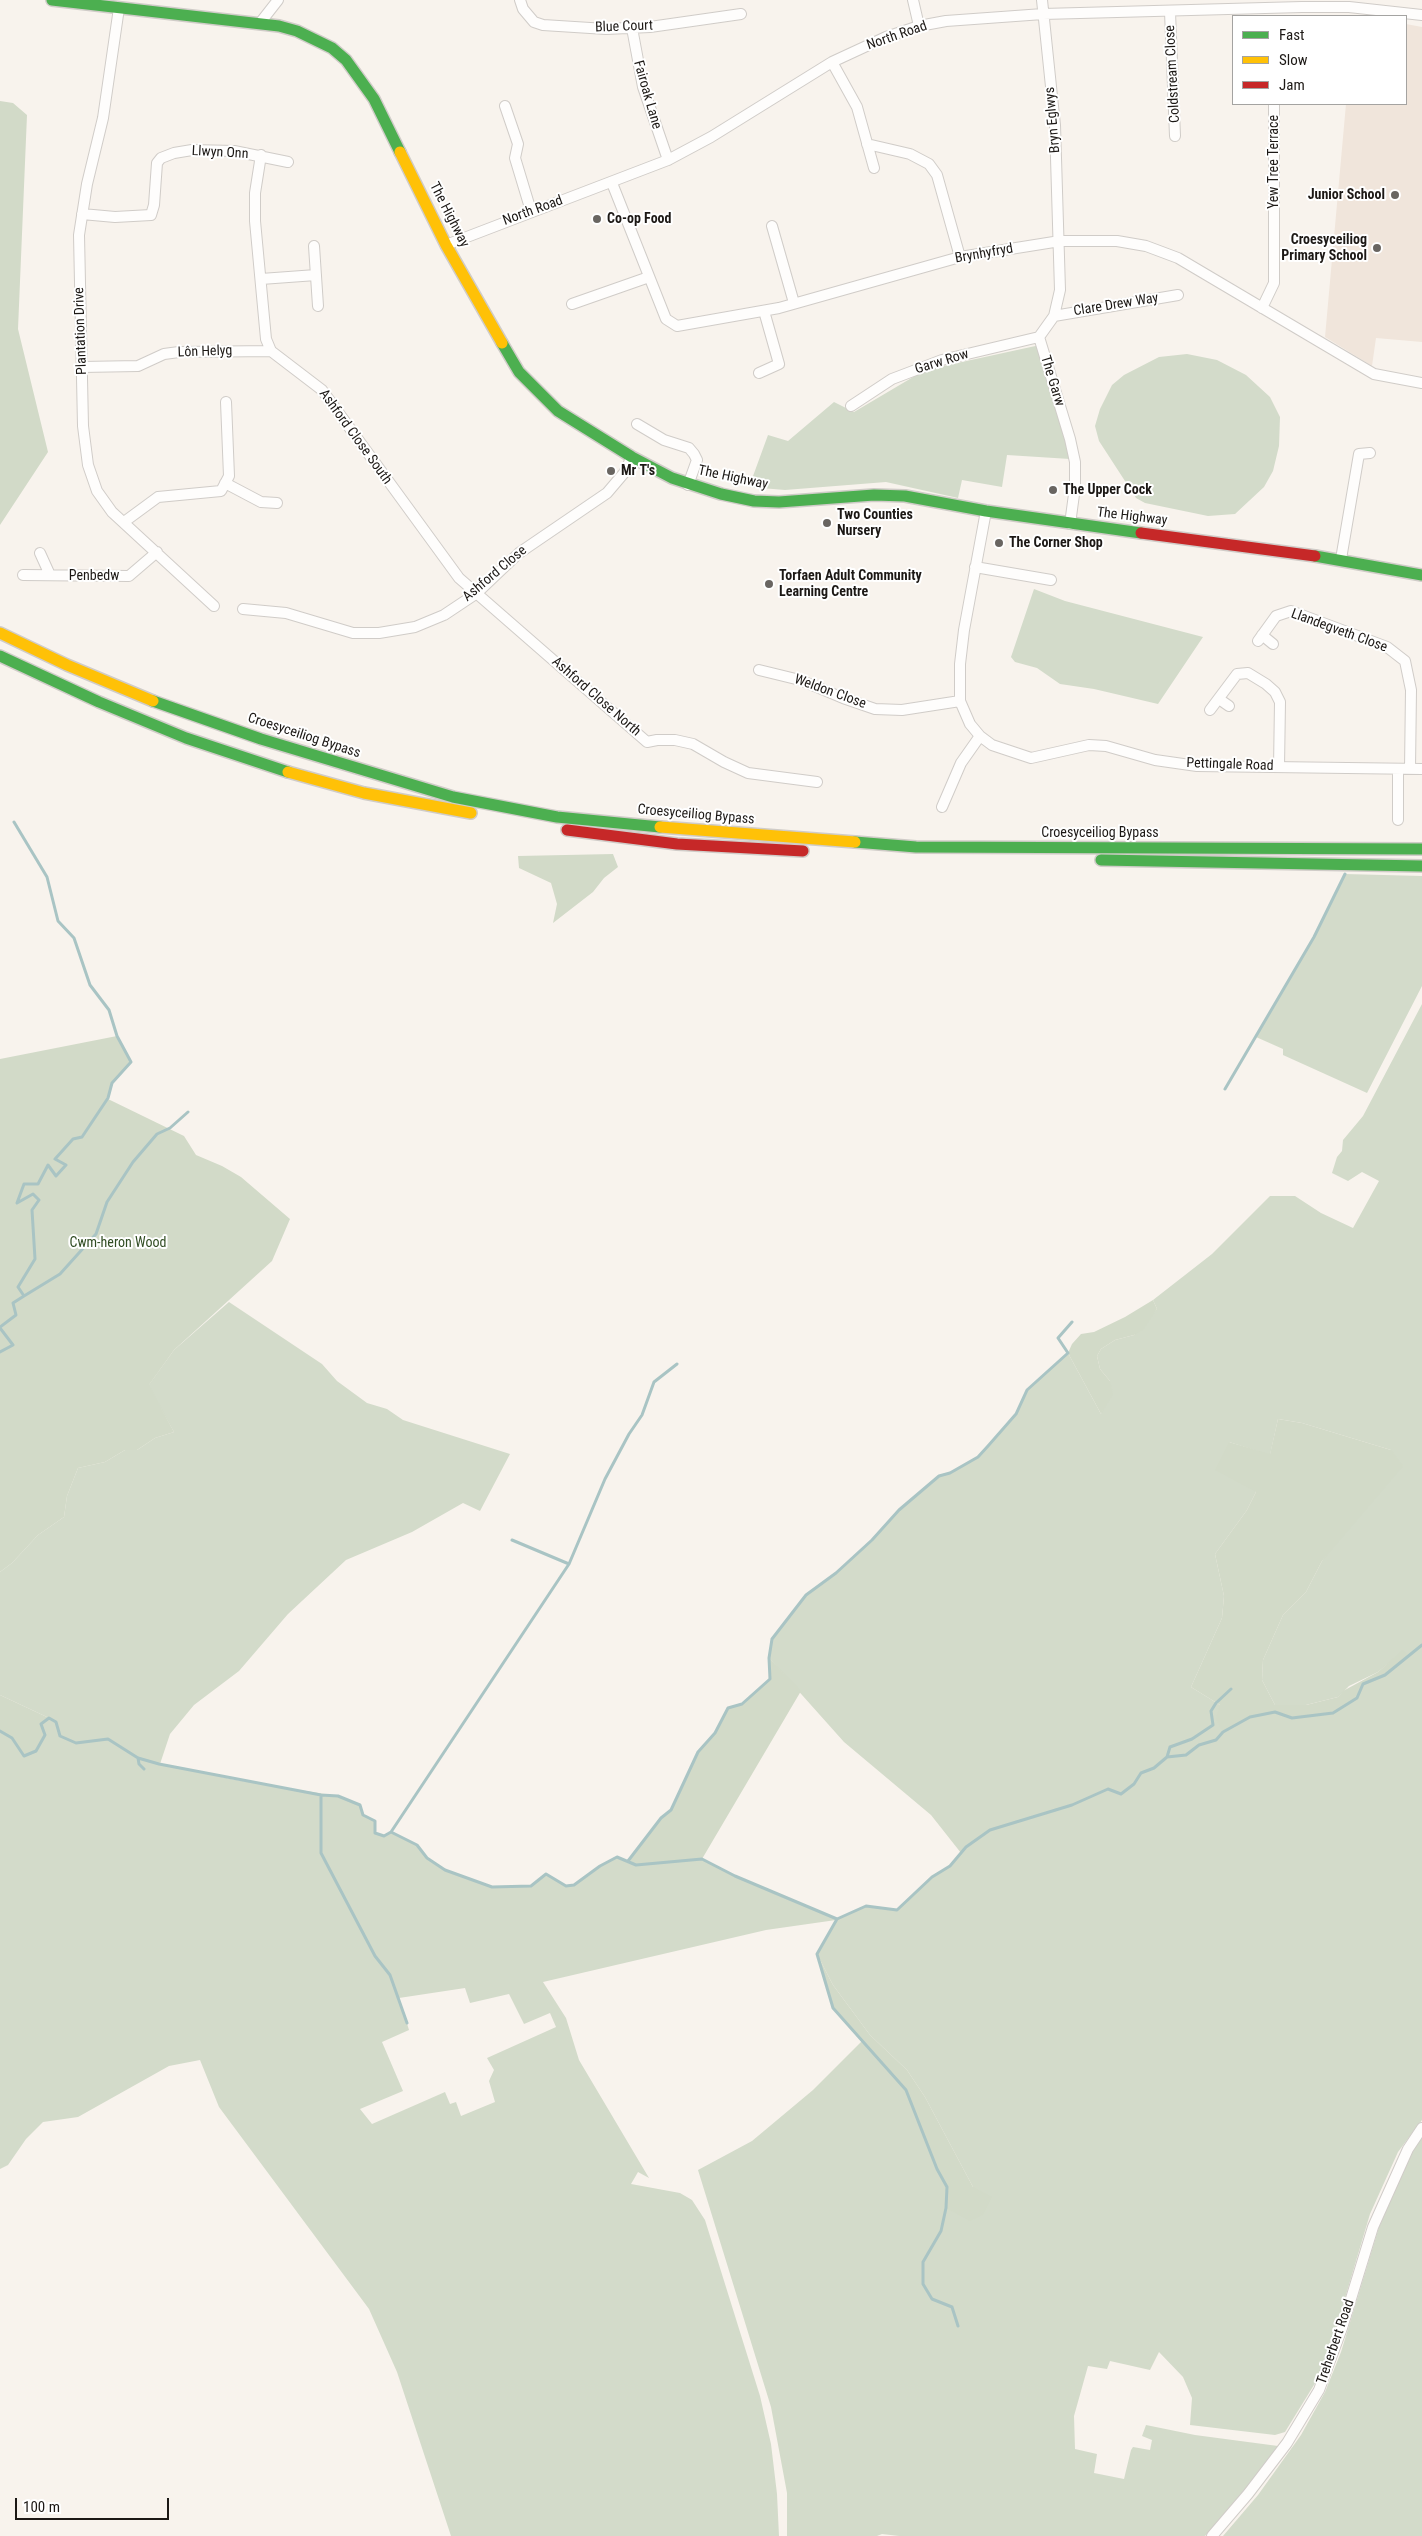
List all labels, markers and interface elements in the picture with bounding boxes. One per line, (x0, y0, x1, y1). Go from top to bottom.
legend (1232, 15, 1407, 105)
street label: Blue Court (595, 18, 653, 36)
street label: North Road (865, 18, 929, 54)
street label: Coldstream Close (1162, 25, 1184, 123)
text: Fast (1279, 26, 1304, 44)
text: Slow (1279, 51, 1308, 69)
street label: Fairoak Lane (629, 59, 665, 131)
text: Jam (1279, 76, 1305, 94)
street label: Bryn Eglwys (1042, 86, 1064, 154)
street label: Yew Tree Terrace (1266, 115, 1282, 209)
street label: Llwyn Onn (191, 143, 249, 163)
street label: The Highway (425, 180, 473, 250)
place label: Junior School (1308, 187, 1385, 203)
marker: Junior School (1389, 189, 1401, 201)
street label: North Road (501, 192, 565, 230)
place label: Co-op Food (607, 211, 672, 227)
marker: Co-op Food (591, 213, 603, 225)
place label: Croesyceiliog Primary School (1281, 232, 1367, 264)
street label: Brynhyfryd (954, 241, 1014, 267)
marker: Croesyceiliog Primary School (1371, 242, 1383, 254)
street label: Plantation Drive (71, 287, 91, 375)
street label: Clare Drew Way (1072, 290, 1160, 320)
street label: Lôn Helyg (177, 343, 233, 361)
street label: Garw Row (913, 346, 971, 378)
street label: The Garw (1036, 354, 1068, 408)
street label: Ashford Close South (315, 386, 395, 488)
street label: The Highway (697, 462, 769, 494)
place label: Mr T's (621, 463, 655, 479)
marker: Mr T's (605, 465, 617, 477)
place label: The Upper Cock (1063, 482, 1152, 498)
marker: The Upper Cock (1047, 484, 1059, 496)
street label: The Highway (1096, 504, 1168, 530)
place label: Two Counties Nursery (837, 507, 913, 540)
marker: Two Counties Nursery (821, 517, 833, 529)
place label: The Corner Shop (1009, 535, 1103, 551)
marker: The Corner Shop (993, 537, 1005, 549)
street label: Ashford Close (460, 542, 530, 606)
street label: Penbedw (69, 568, 119, 584)
place label: Torfaen Adult Community Learning Centre (779, 568, 922, 600)
marker: Torfaen Adult Community Learning Centre (763, 578, 775, 590)
street label: Llandegveth Close (1288, 606, 1390, 656)
street label: Ashford Close North (548, 654, 644, 740)
street label: Weldon Close (792, 671, 868, 713)
street label: Croesyceiliog Bypass (246, 710, 362, 762)
street label: Pettingale Road (1186, 755, 1274, 775)
street label: Croesyceiliog Bypass (637, 802, 755, 828)
street label: Croesyceiliog Bypass (1041, 825, 1159, 841)
park label: Cwm-heron Wood (70, 1235, 166, 1251)
street label: Treherbert Road (1314, 2297, 1358, 2387)
scale bar (18, 2488, 171, 2520)
text: 100 m (23, 2498, 60, 2516)

